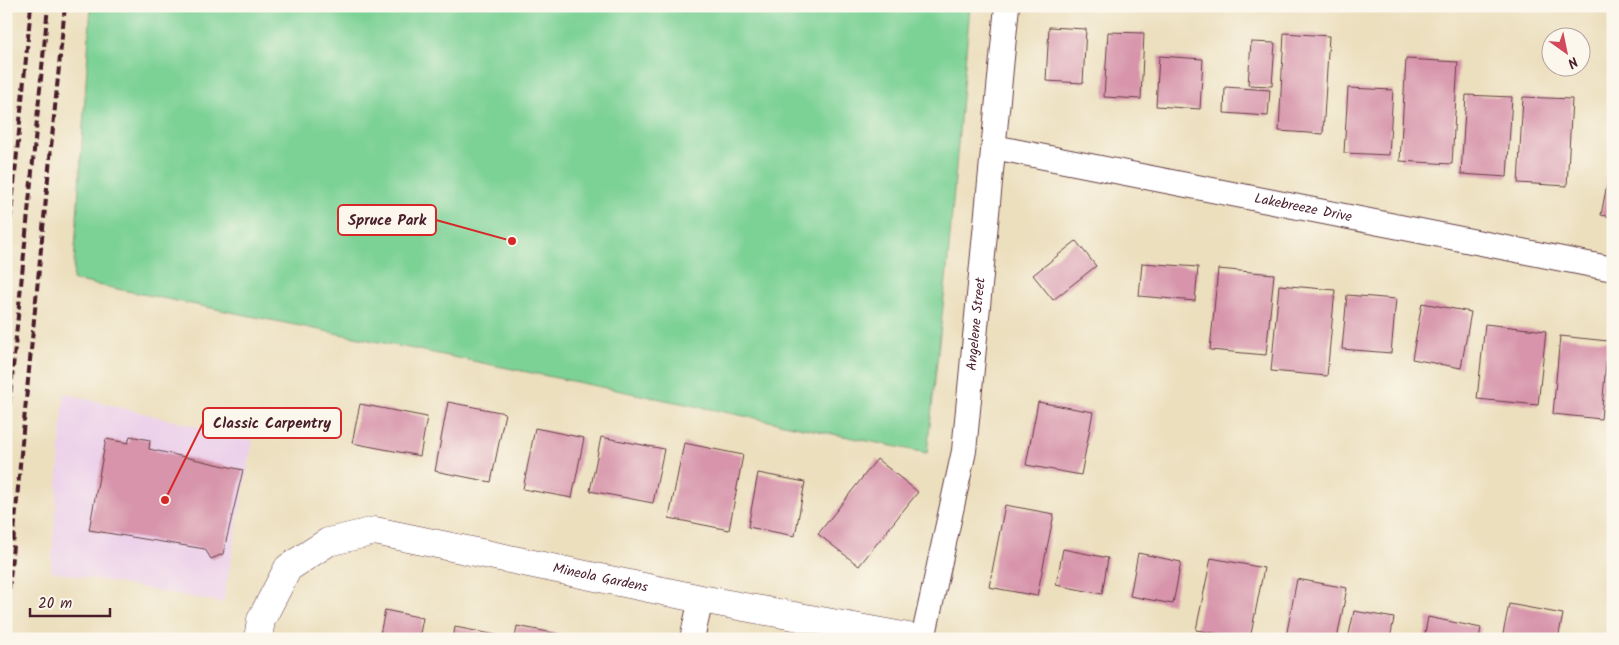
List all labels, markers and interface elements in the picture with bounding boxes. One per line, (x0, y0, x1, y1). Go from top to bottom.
north arrow (1542, 28, 1592, 78)
text: N (1563, 50, 1582, 74)
street label: Lakebreeze Drive (1252, 188, 1354, 228)
callout: Spruce Park (338, 205, 436, 235)
text: Spruce Park (348, 209, 427, 233)
street label: Angelene Street (961, 276, 992, 372)
callout: Classic Carpentry (203, 408, 341, 438)
text: Classic Carpentry (213, 412, 331, 436)
street label: Mineola Gardens (551, 557, 650, 599)
scale bar (30, 585, 110, 617)
text: 20 m (38, 592, 72, 616)

